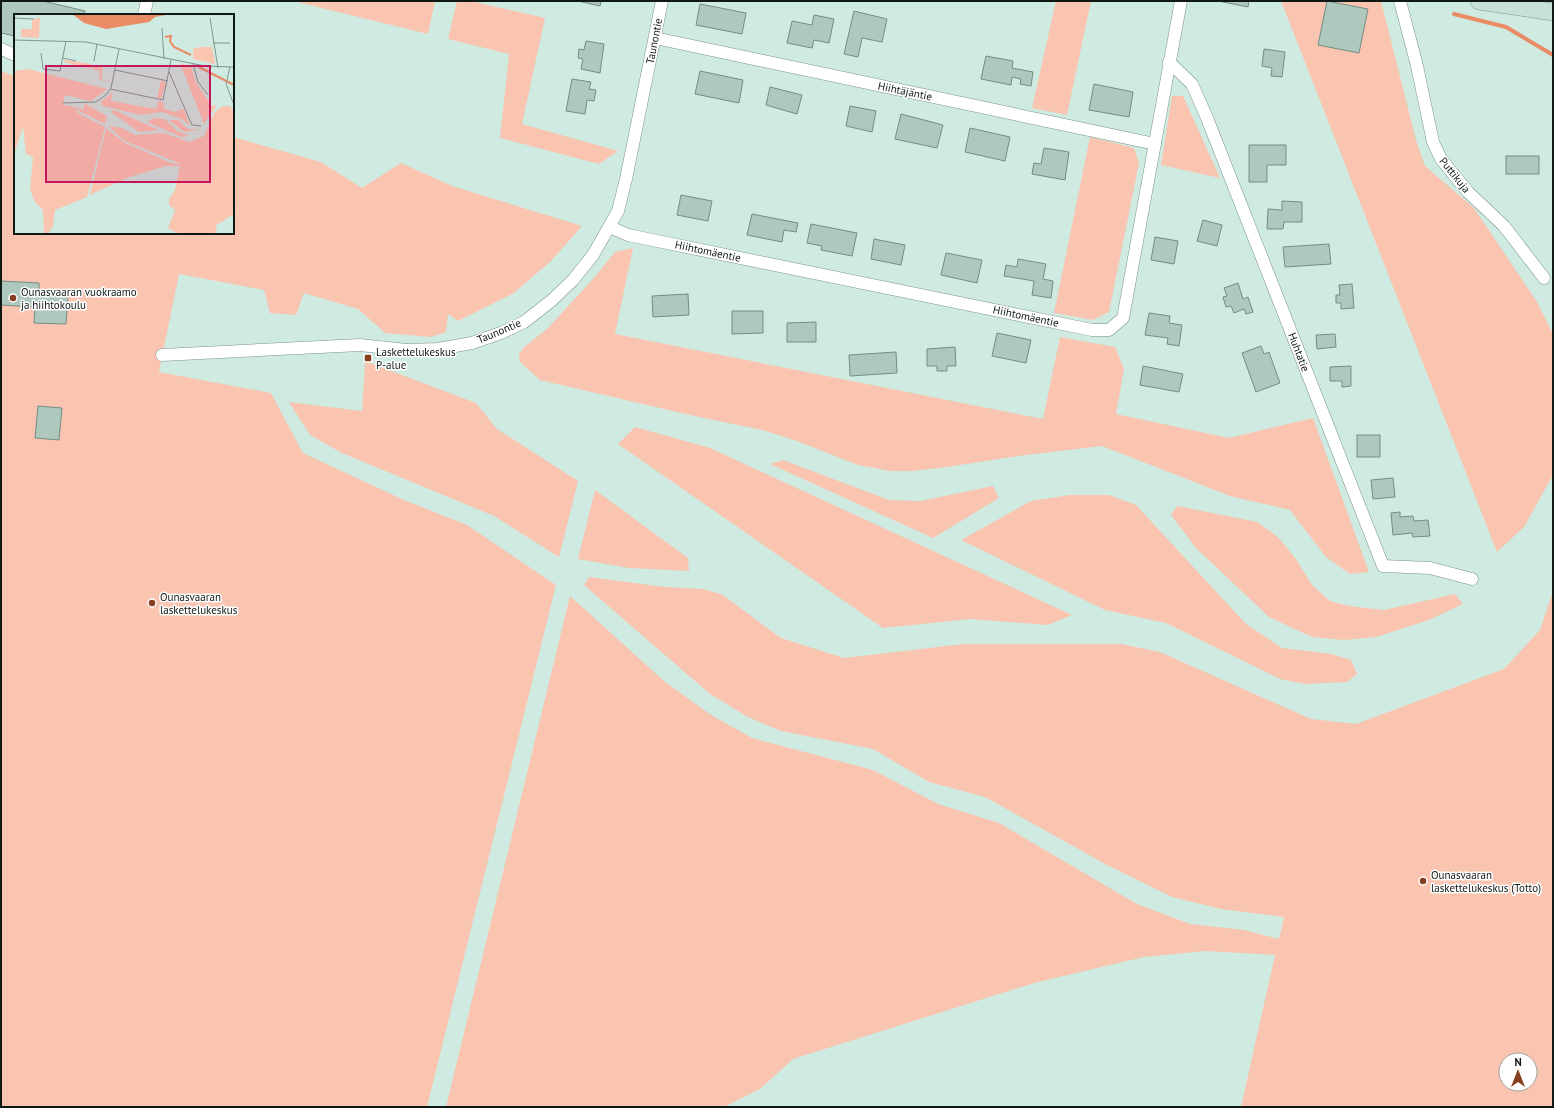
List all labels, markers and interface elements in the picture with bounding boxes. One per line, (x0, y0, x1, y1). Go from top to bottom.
inset map (14, 14, 234, 234)
street label: Taunontie (643, 16, 665, 65)
street label: Hiihtäjäntie (877, 78, 934, 104)
street label: Puttikuja (1436, 154, 1474, 196)
street label: Hiihtomäentie (674, 237, 743, 265)
place label: Ounasvaaran vuokraamo ja hiihtokoulu (21, 285, 137, 312)
marker: Ounasvaaran vuokraamo ja hiihtokoulu (8, 293, 18, 303)
street label: Hiihtomäentie (992, 302, 1061, 330)
street label: Taunontie (475, 315, 524, 347)
street label: Huhtatie (1285, 330, 1313, 374)
place label: Laskettelukeskus P-alue (376, 345, 456, 372)
marker: Laskettelukeskus P-alue (363, 353, 373, 363)
place label: Ounasvaaran laskettelukeskus (160, 590, 238, 617)
marker: Ounasvaaran laskettelukeskus (147, 598, 157, 608)
place label: Ounasvaaran laskettelukeskus (Totto) (1431, 868, 1541, 895)
marker: Ounasvaaran laskettelukeskus (Totto) (1418, 876, 1428, 886)
north arrow (1498, 1052, 1538, 1092)
text: N (1514, 1055, 1522, 1069)

